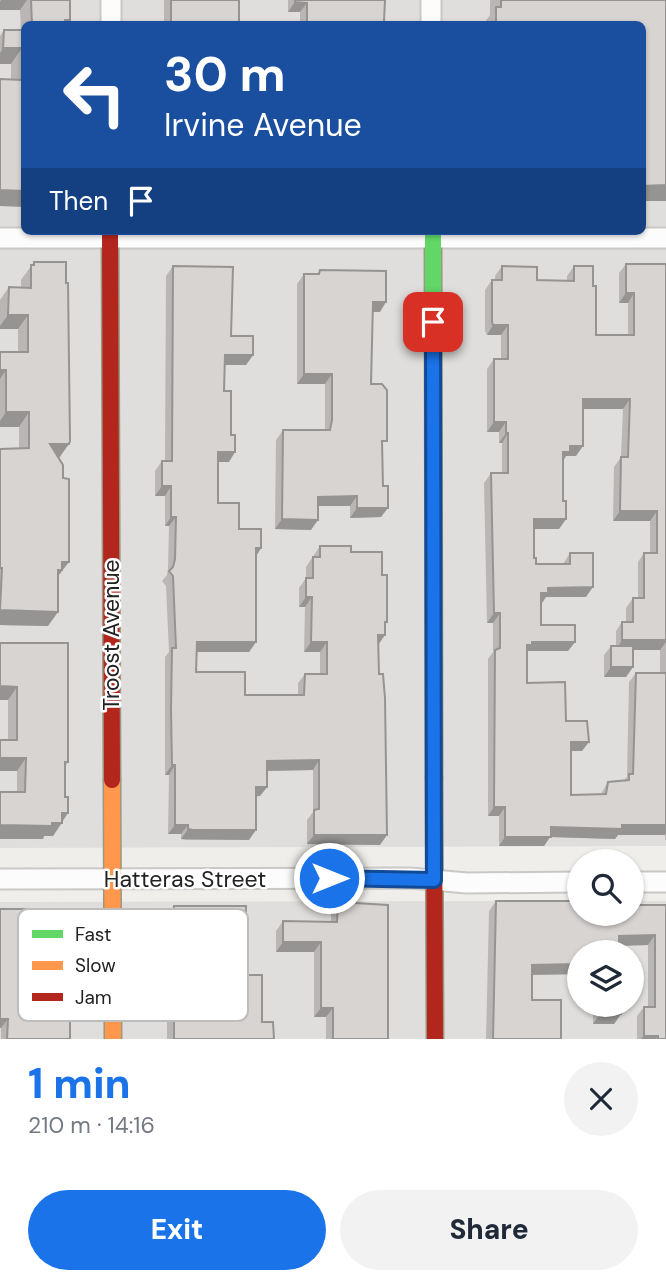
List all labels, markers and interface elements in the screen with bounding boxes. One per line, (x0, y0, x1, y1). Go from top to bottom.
text: 30 m (164, 42, 286, 106)
icon: left (49, 49, 140, 140)
text: Irvine Avenue (164, 104, 362, 146)
icon: arrive (122, 182, 160, 220)
text: Then (49, 184, 108, 218)
pin (403, 292, 463, 352)
icon: arrive (414, 303, 452, 341)
street label: Troost Avenue (96, 559, 126, 711)
position arrow (292, 841, 366, 915)
map controls (567, 849, 644, 1017)
button: search (567, 849, 644, 926)
street label: Hatteras Street (104, 864, 266, 894)
legend (18, 909, 248, 1021)
text: Fast (75, 922, 111, 947)
button: layers (567, 940, 644, 1017)
text: Slow (75, 953, 116, 978)
text: Jam (75, 985, 112, 1010)
text: 1 min (28, 1056, 131, 1111)
button: close (564, 1062, 638, 1136)
text: 210 m · 14:16 (28, 1110, 155, 1140)
button: Exit (28, 1190, 326, 1270)
button: Share (340, 1190, 638, 1270)

